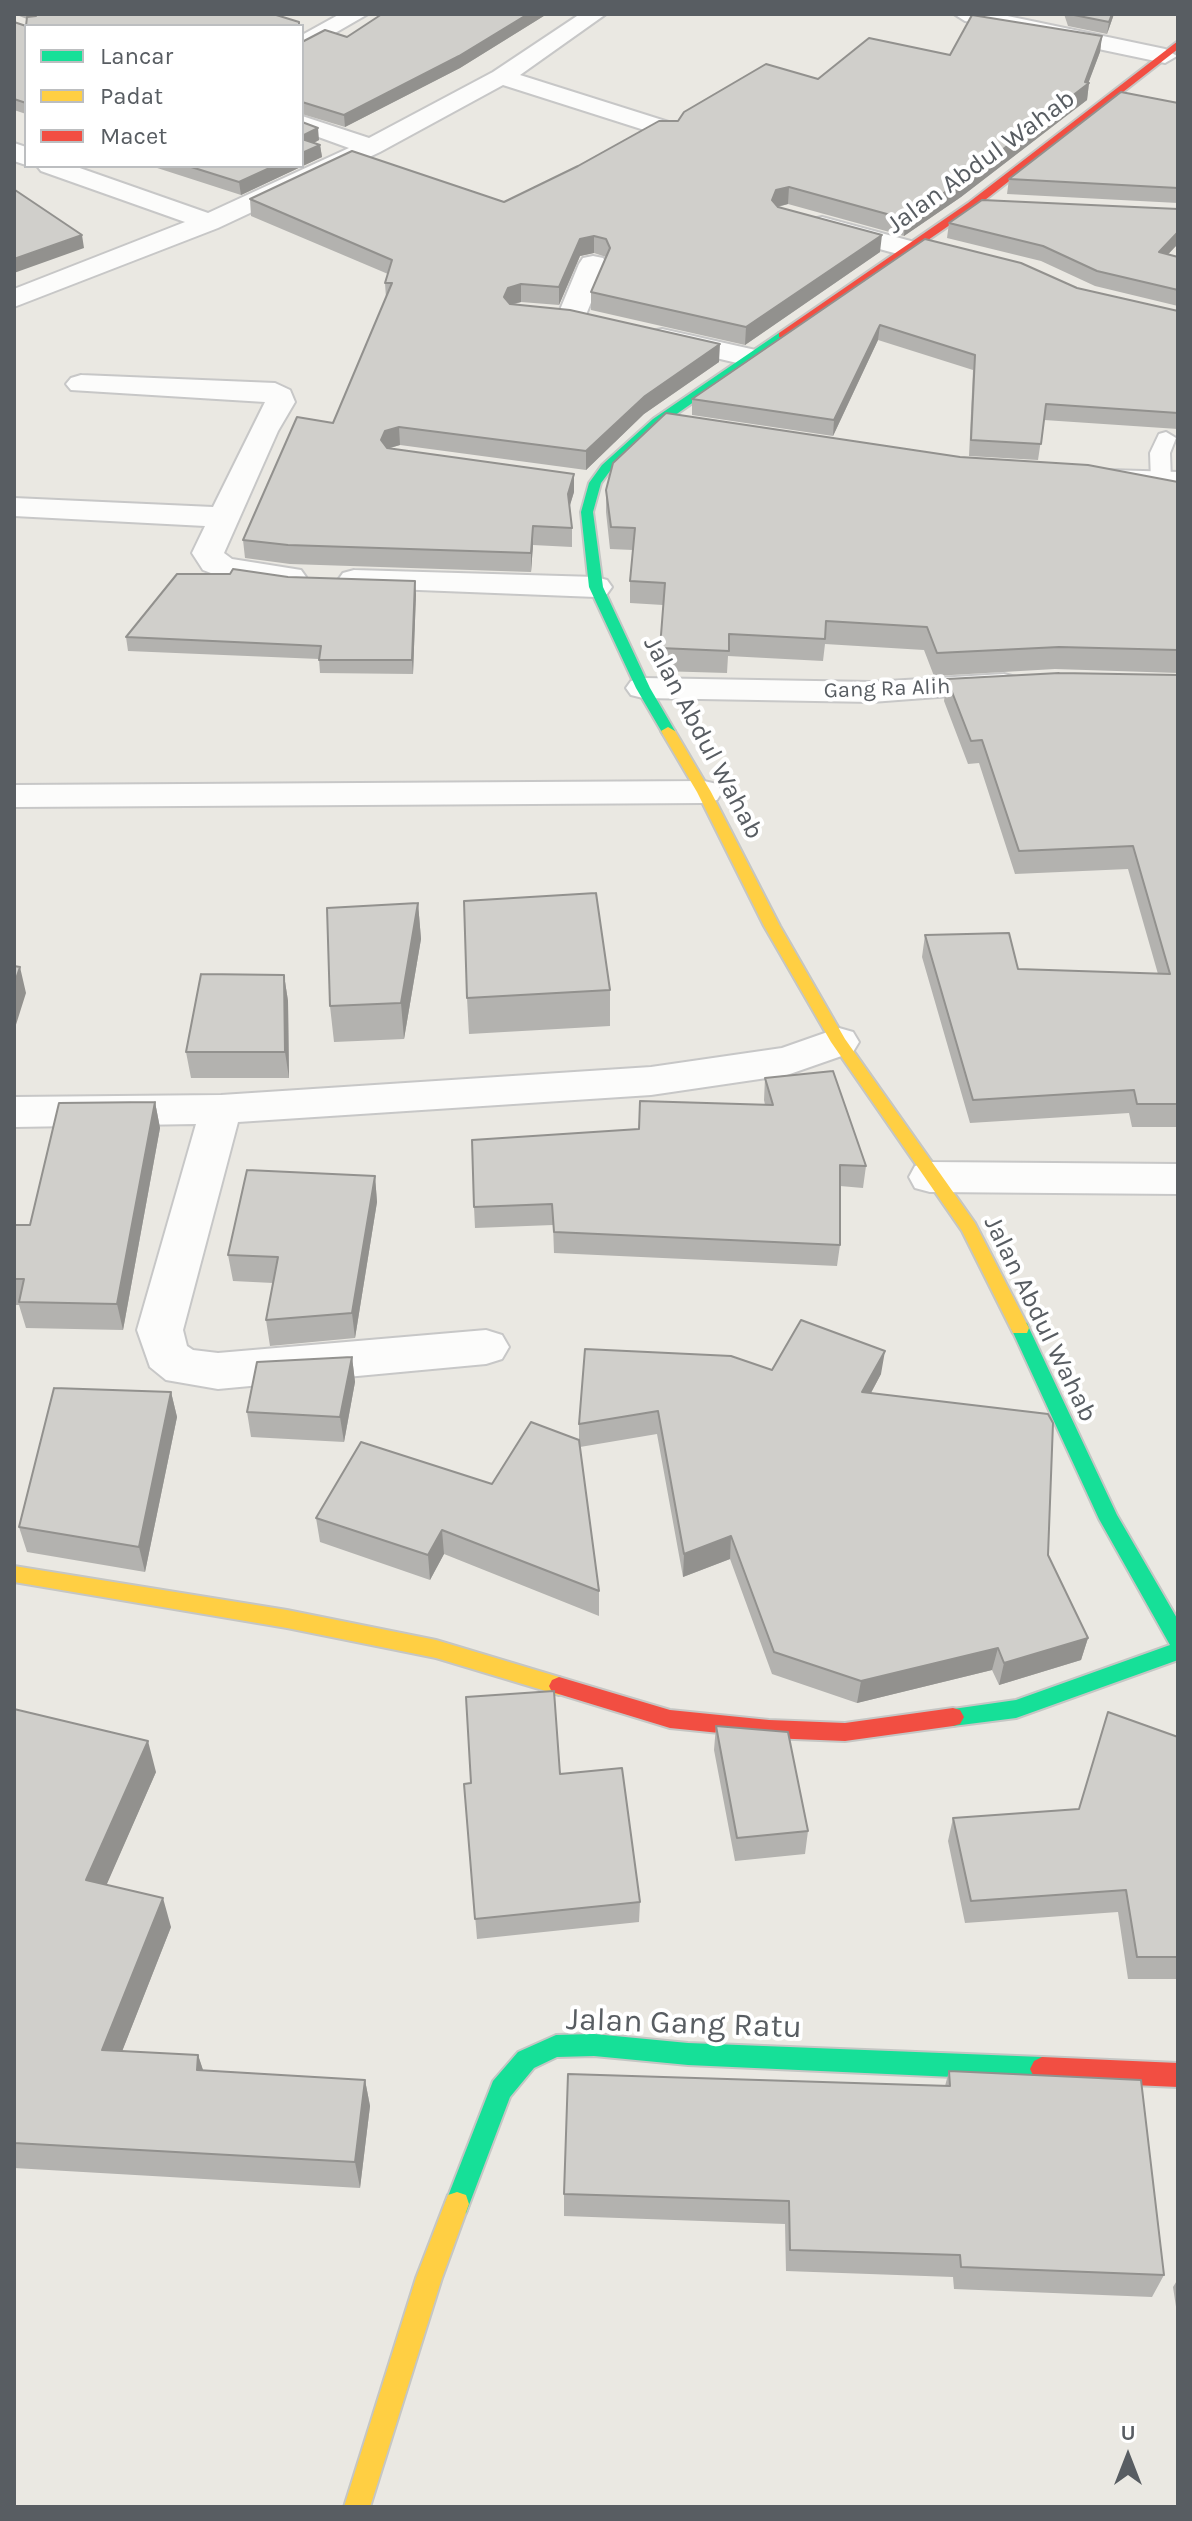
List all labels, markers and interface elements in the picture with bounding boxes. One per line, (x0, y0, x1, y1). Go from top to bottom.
legend (24, 24, 304, 168)
text: Lancar (100, 42, 173, 70)
text: Padat (100, 82, 163, 110)
street label: Jalan Abdul Wahab (881, 83, 1081, 241)
text: Macet (100, 122, 167, 150)
street label: Jalan Abdul Wahab (636, 631, 770, 845)
street label: Gang Ra Alih (823, 674, 951, 704)
street label: Jalan Abdul Wahab (977, 1211, 1103, 1427)
street label: Jalan Gang Ratu (565, 2001, 803, 2047)
north arrow (1088, 2417, 1168, 2497)
text: U (1120, 2420, 1136, 2446)

